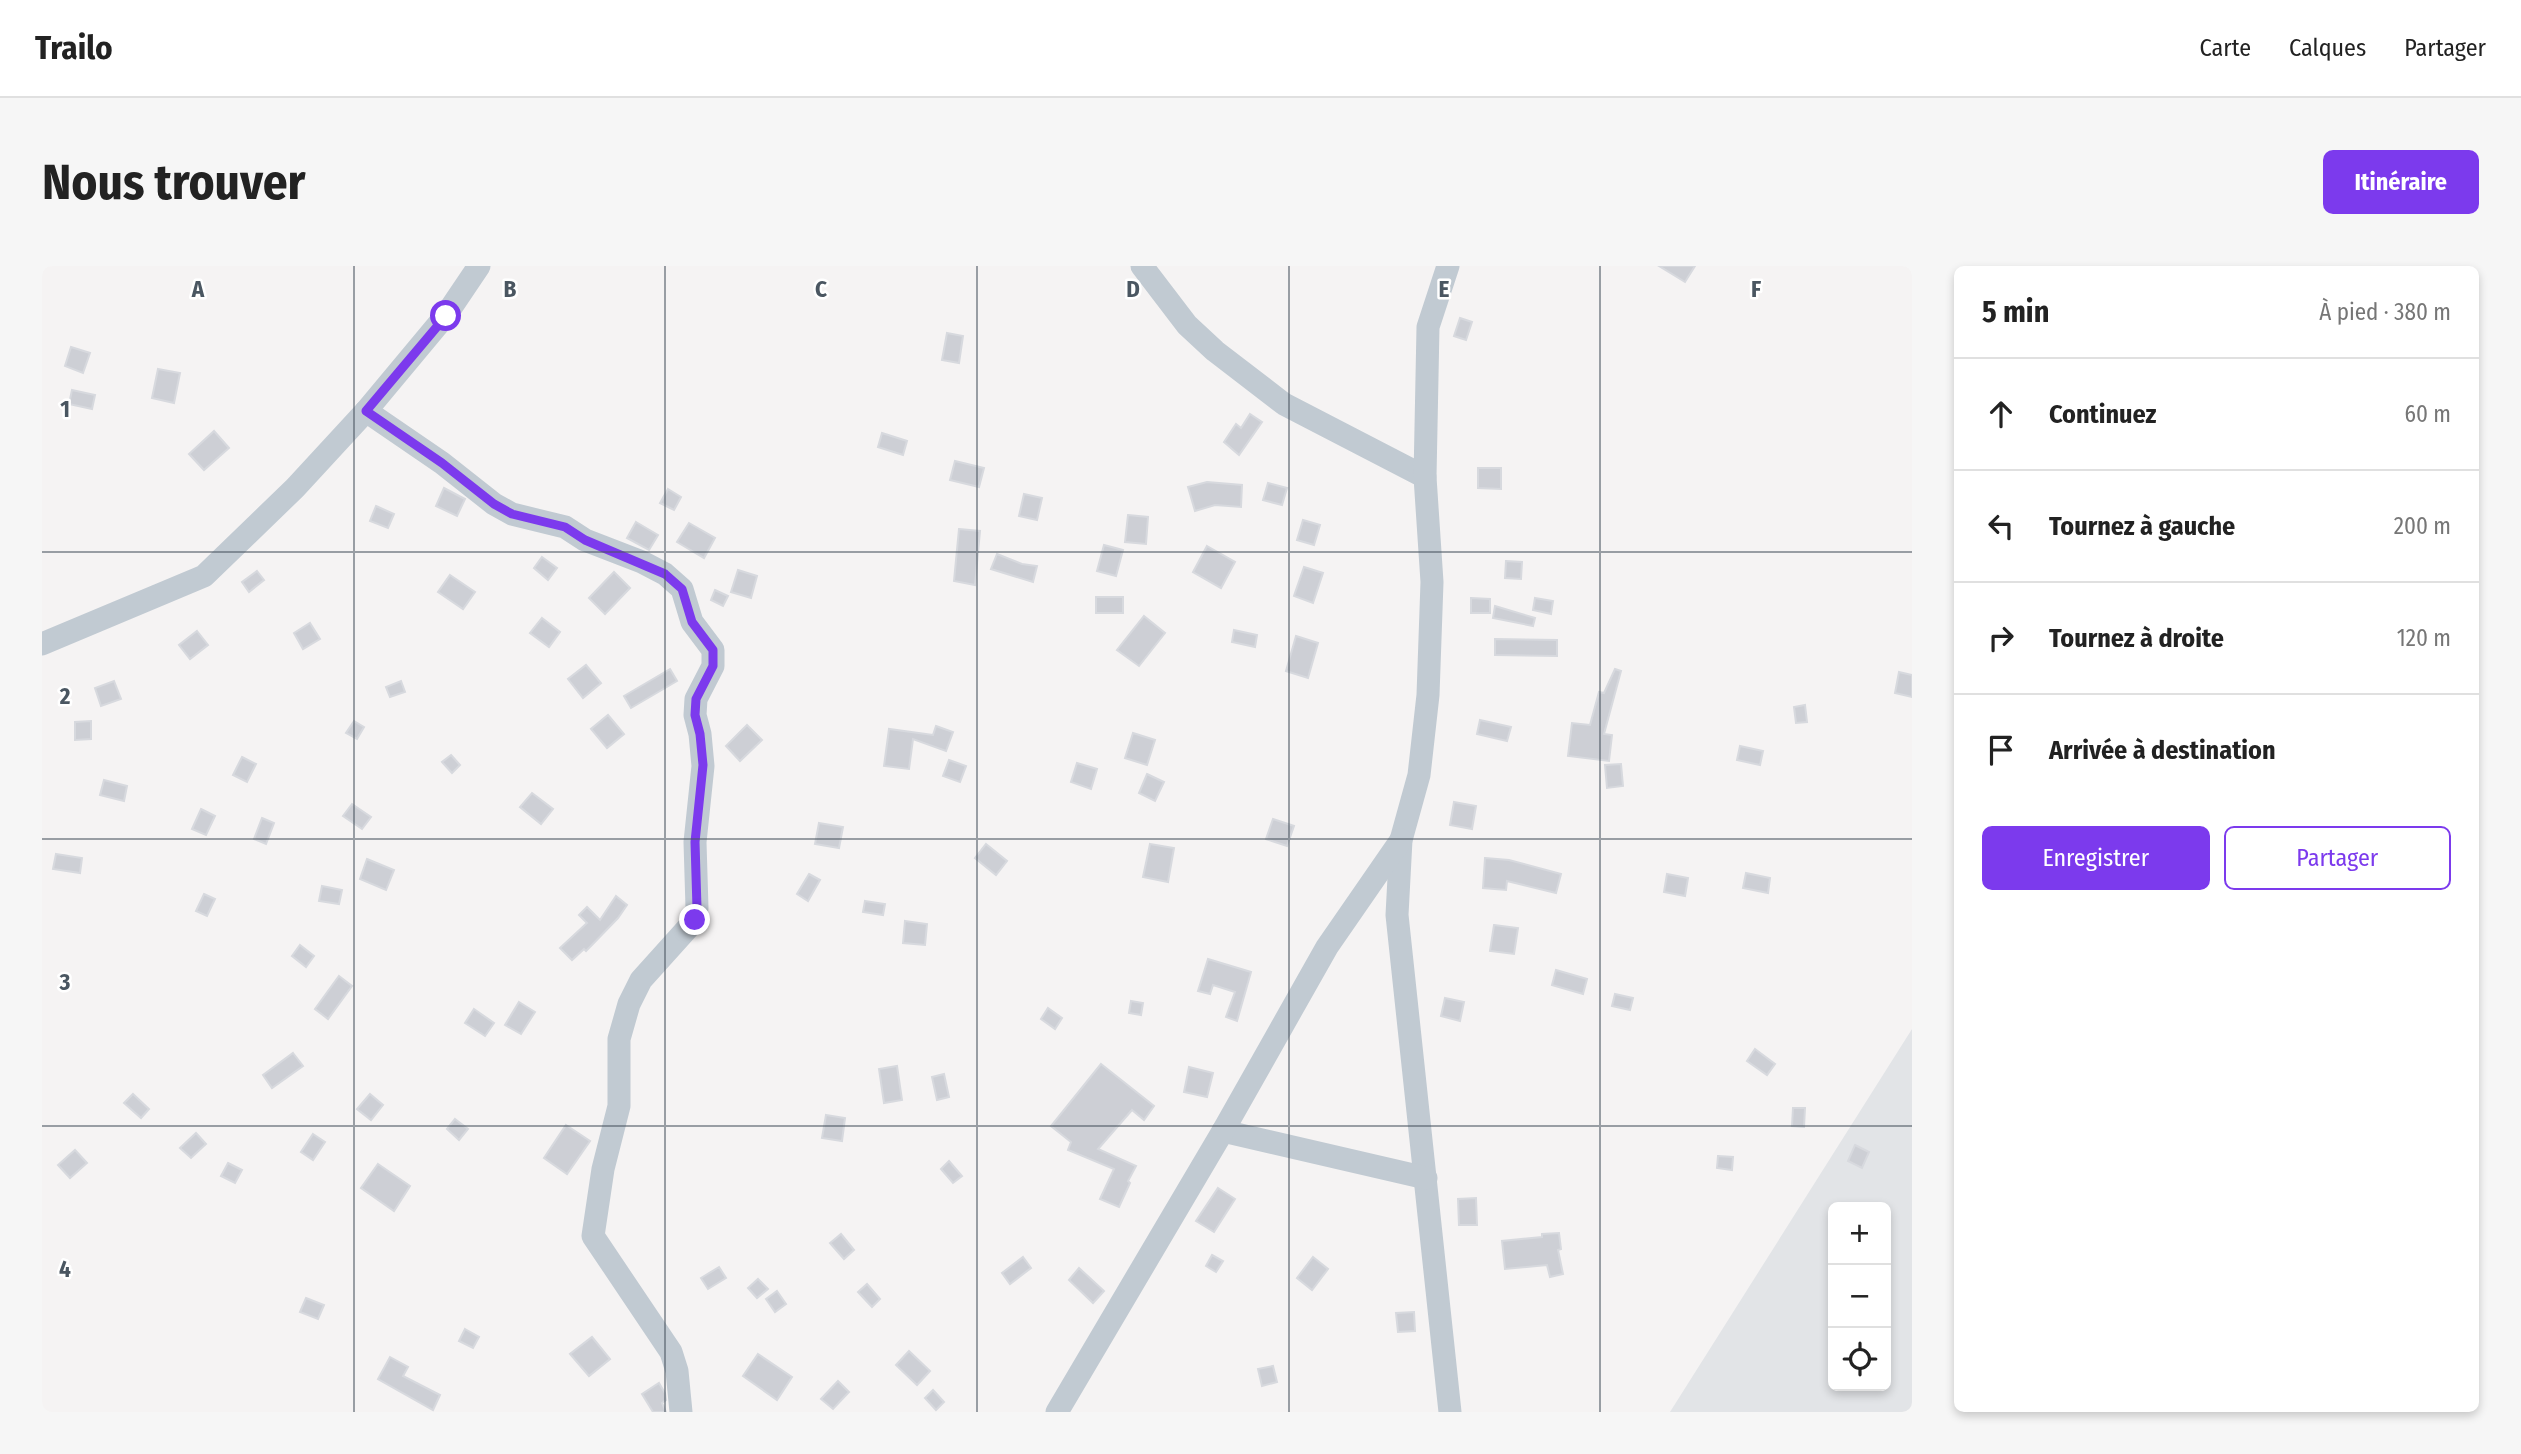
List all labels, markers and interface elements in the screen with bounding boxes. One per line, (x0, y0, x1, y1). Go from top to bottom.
text: Trailo (35, 28, 113, 68)
text: Carte (2200, 34, 2251, 62)
text: Calques (2289, 34, 2366, 62)
text: Partager (2404, 34, 2486, 62)
button: Itinéraire (2323, 150, 2479, 214)
text: Nous trouver (42, 153, 305, 212)
text: A (191, 275, 205, 303)
text: B (504, 275, 517, 303)
text: C (815, 275, 827, 303)
text: D (1126, 275, 1140, 303)
text: E (1439, 275, 1450, 303)
text: F (1751, 275, 1761, 303)
text: 5 min (1982, 294, 2049, 330)
text: À pied · 380 m (2319, 298, 2451, 326)
route start (430, 300, 461, 331)
text: 1 (60, 395, 70, 423)
icon: ahead (1982, 395, 2020, 433)
text: Continuez (2049, 399, 2156, 430)
text: 60 m (2405, 400, 2451, 428)
icon: left (1982, 507, 2020, 545)
text: Tournez à gauche (2049, 511, 2235, 542)
text: 200 m (2394, 512, 2451, 540)
icon: right (1982, 619, 2020, 657)
text: Tournez à droite (2049, 623, 2224, 654)
text: 120 m (2397, 624, 2451, 652)
text: 2 (59, 682, 71, 710)
icon: arrive (1982, 731, 2020, 769)
text: Arrivée à destination (2049, 735, 2276, 766)
button: Enregistrer (1982, 826, 2210, 890)
button: Partager (2224, 826, 2451, 890)
route end (679, 904, 710, 935)
text: 3 (59, 968, 71, 996)
map controls (1828, 1202, 1891, 1391)
button: + (1828, 1202, 1891, 1265)
text: 4 (59, 1255, 71, 1283)
button: − (1828, 1265, 1891, 1328)
button: locate (1828, 1328, 1891, 1391)

